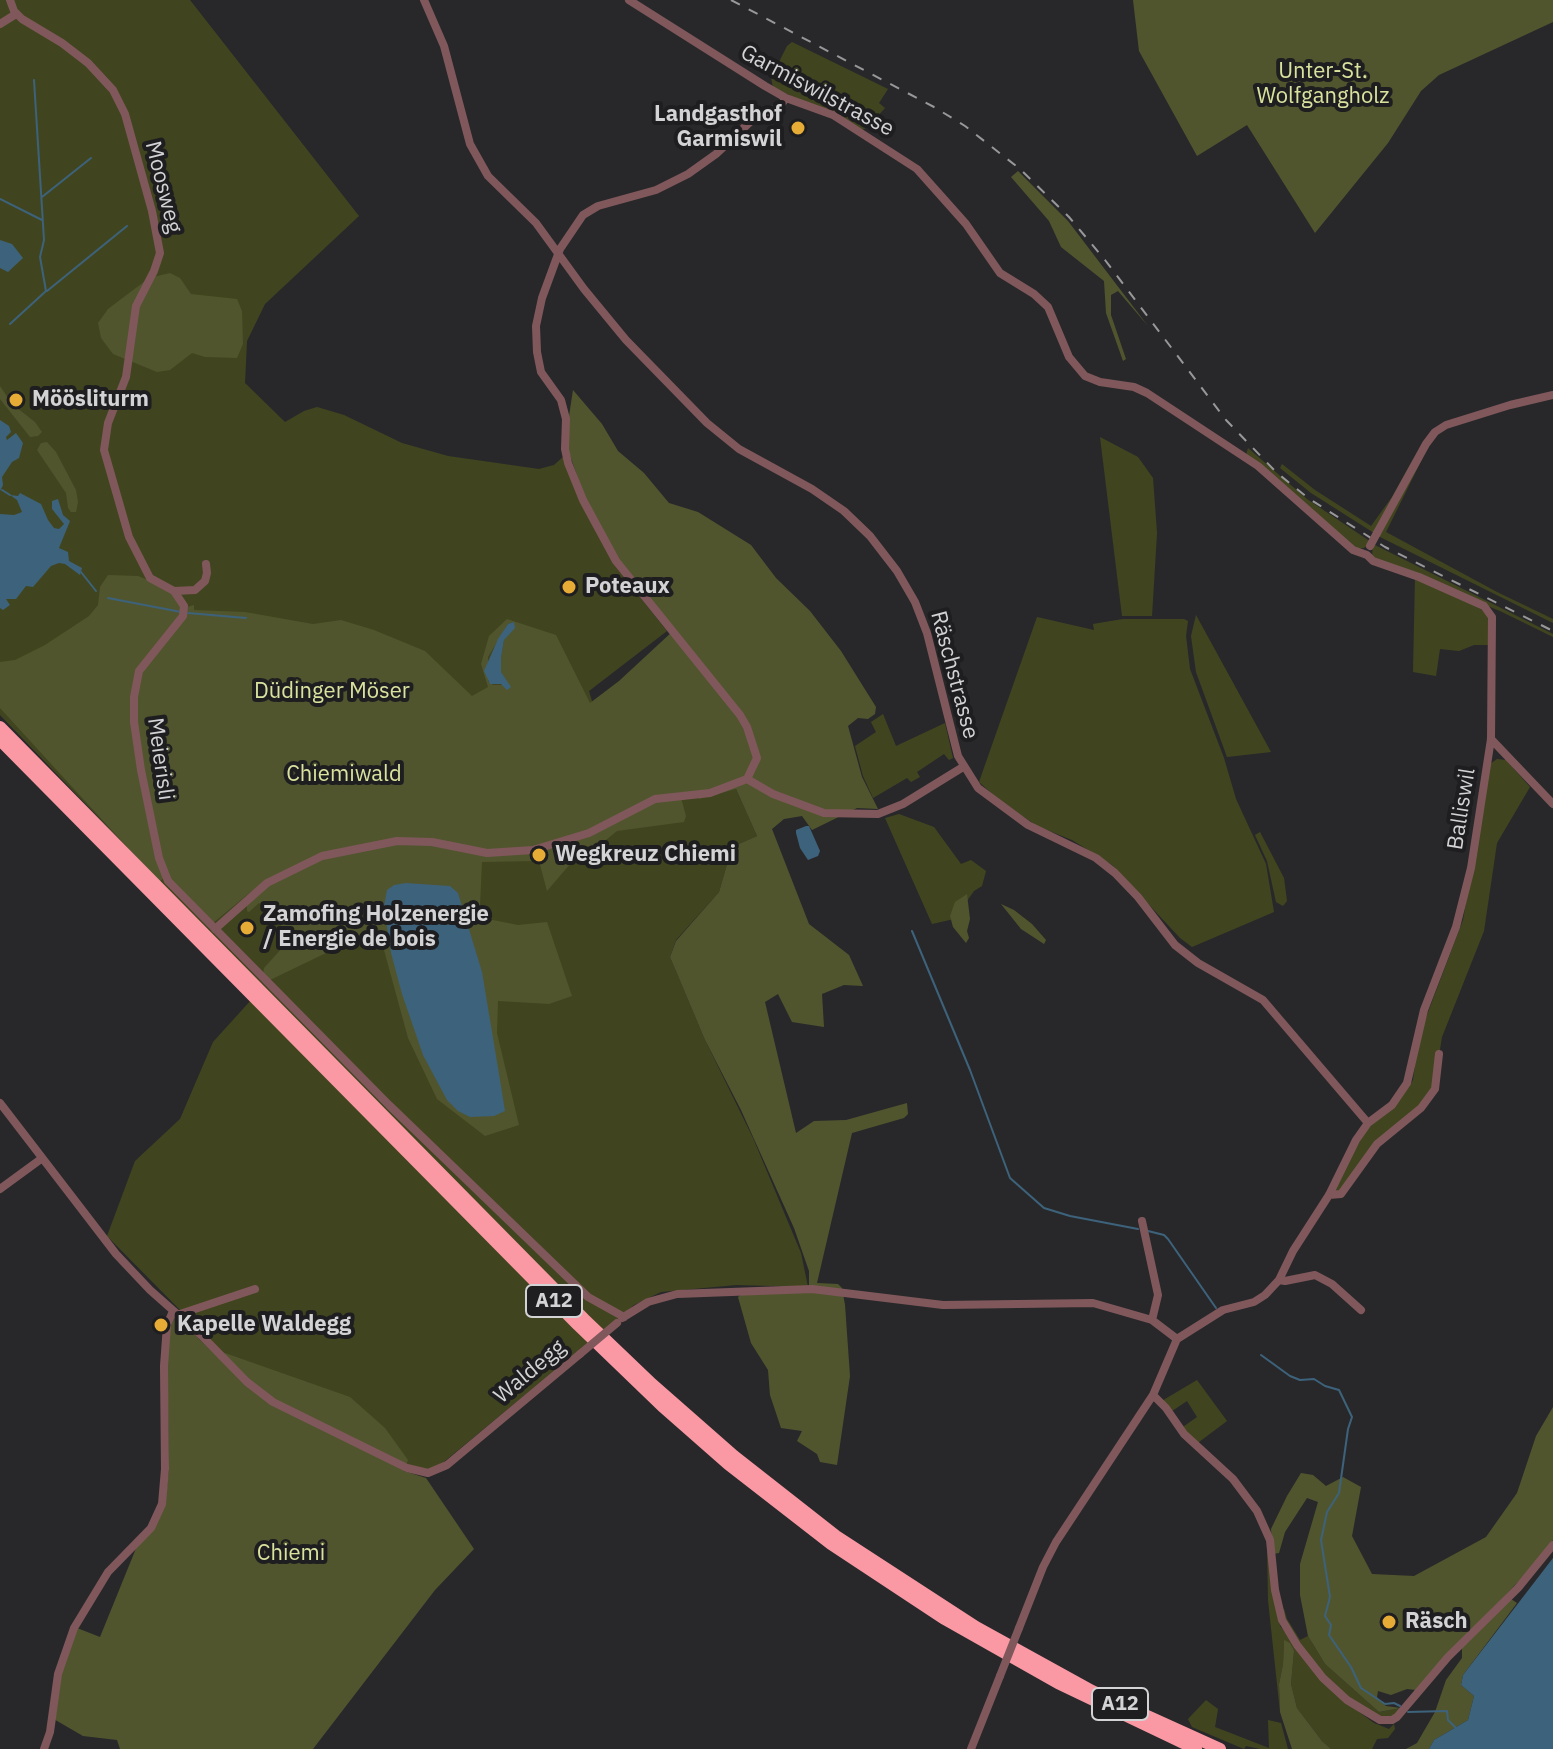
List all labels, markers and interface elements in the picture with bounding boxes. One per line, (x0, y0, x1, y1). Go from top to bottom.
street label: Garmiswilstrasse (736, 39, 898, 143)
park label: Unter-St. Wolfgangholz (1256, 59, 1390, 110)
place label: Landgasthof Garmiswil (654, 102, 782, 154)
marker: Landgasthof Garmiswil (789, 119, 807, 137)
street label: Moosweg (139, 138, 187, 236)
place label: Möösliturm (32, 387, 149, 413)
marker: Möösliturm (7, 391, 25, 409)
place label: Poteaux (585, 574, 670, 600)
marker: Poteaux (560, 578, 578, 596)
street label: Räschstrasse (924, 608, 984, 742)
park label: Düdinger Möser (254, 679, 410, 705)
street label: Meierisli (141, 716, 179, 802)
park label: Chiemiwald (286, 762, 402, 788)
street label: Balliswil (1443, 766, 1481, 852)
place label: Wegkreuz Chiemi (555, 842, 736, 868)
marker: Wegkreuz Chiemi (530, 846, 548, 864)
place label: Zamofing Holzenergie / Energie de bois (263, 902, 489, 954)
marker: Zamofing Holzenergie / Energie de bois (238, 919, 256, 937)
road number: A12 (526, 1285, 582, 1317)
place label: Kapelle Waldegg (177, 1312, 351, 1338)
marker: Kapelle Waldegg (152, 1316, 170, 1334)
street label: Waldegg (489, 1334, 571, 1410)
park label: Chiemi (257, 1541, 325, 1567)
place label: Räsch (1405, 1609, 1468, 1635)
marker: Räsch (1380, 1613, 1398, 1631)
road number: A12 (1092, 1688, 1148, 1720)

